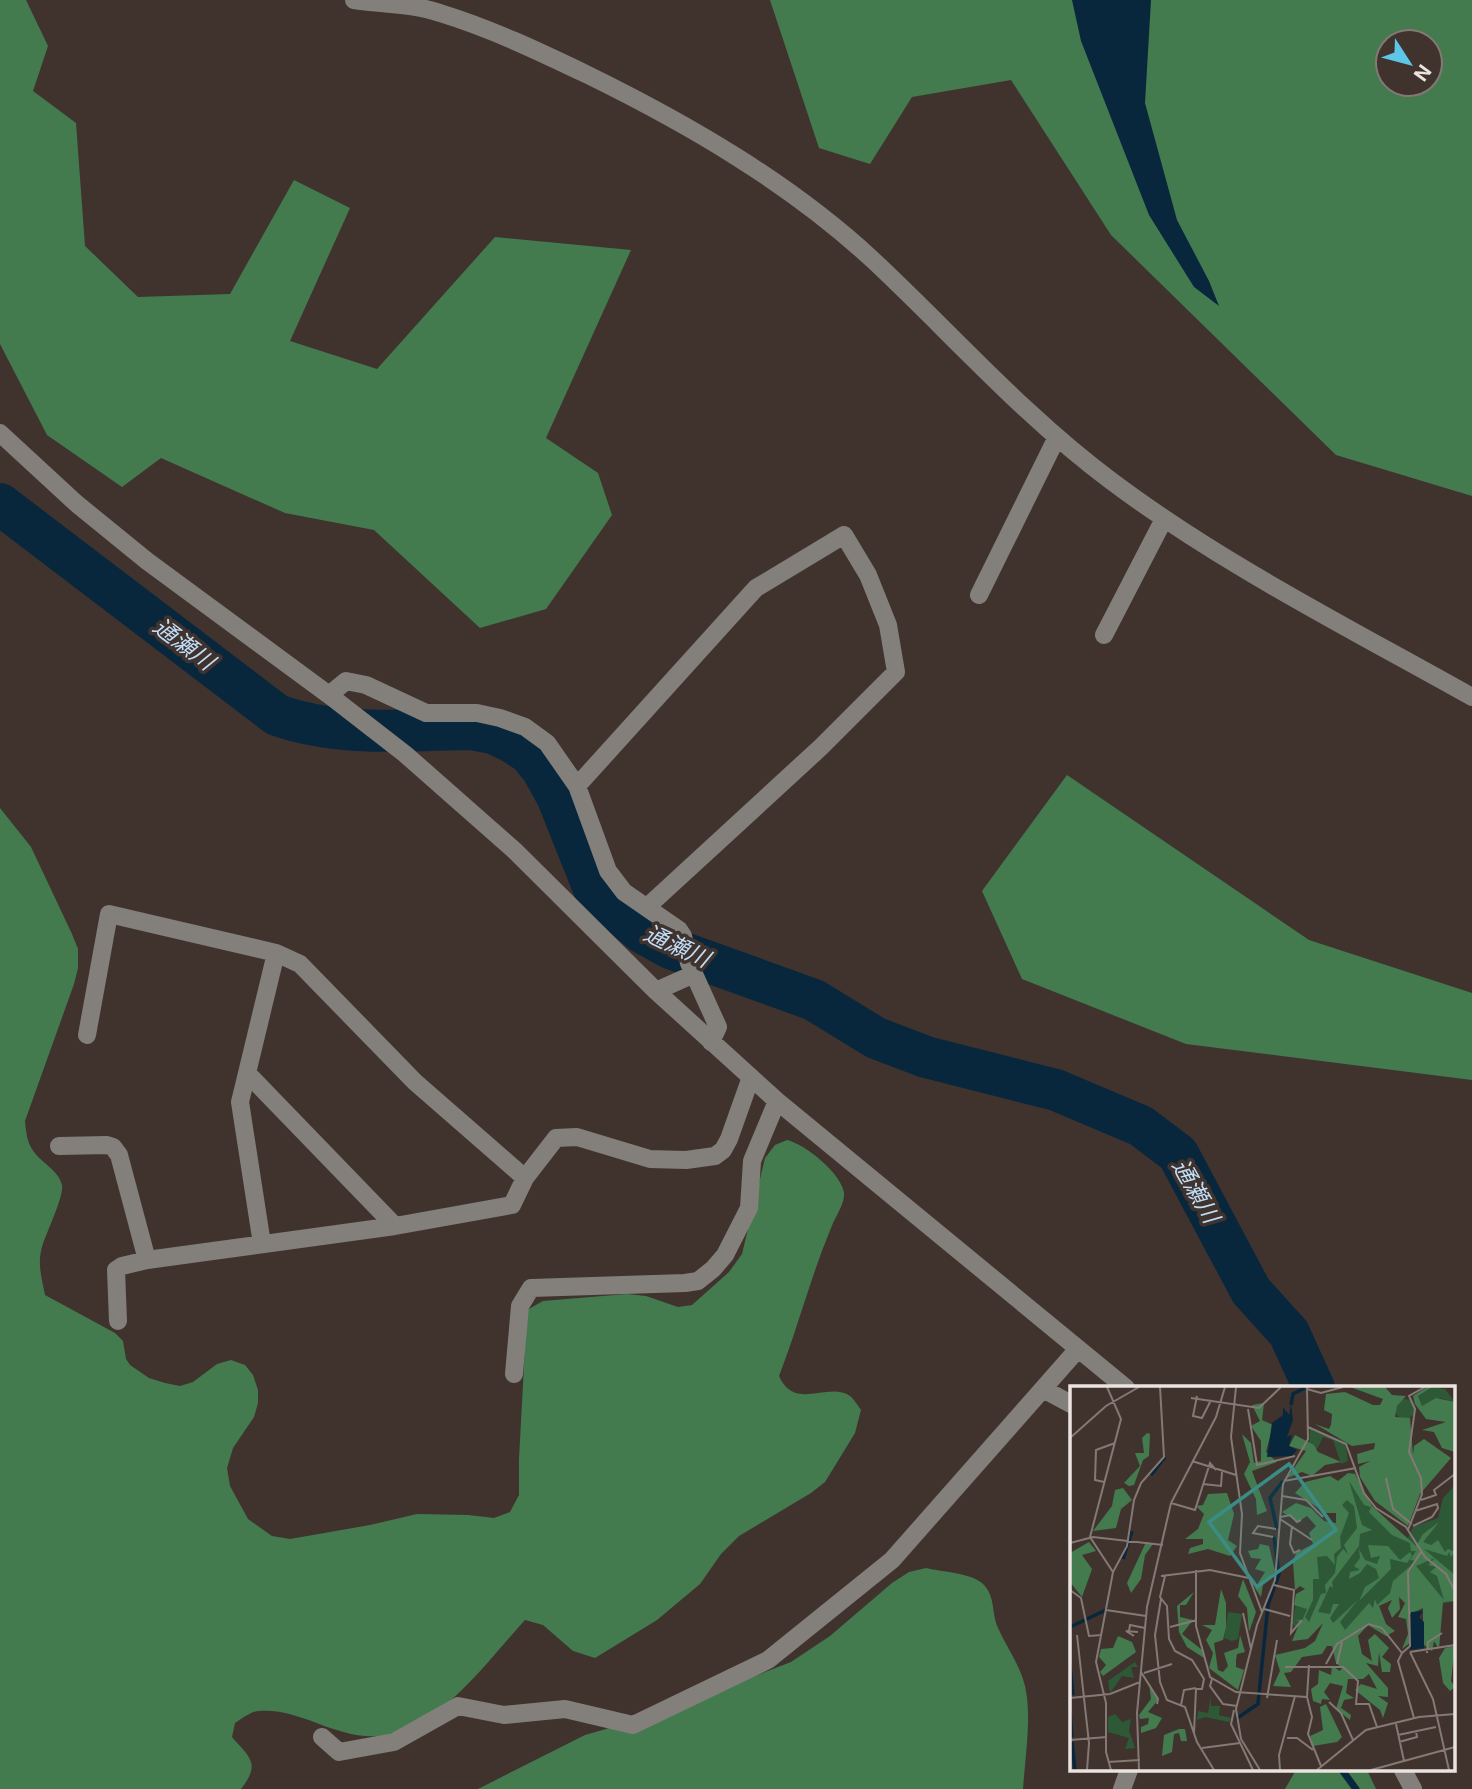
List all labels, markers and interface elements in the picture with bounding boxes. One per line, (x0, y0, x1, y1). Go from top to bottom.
north arrow (1374, 28, 1444, 98)
text: N (1409, 60, 1436, 85)
water label: 通瀬川 (148, 612, 222, 678)
water label: 通瀬川 (640, 919, 717, 975)
water label: 通瀬川 (1167, 1154, 1227, 1230)
inset map (1070, 1386, 1454, 1772)

